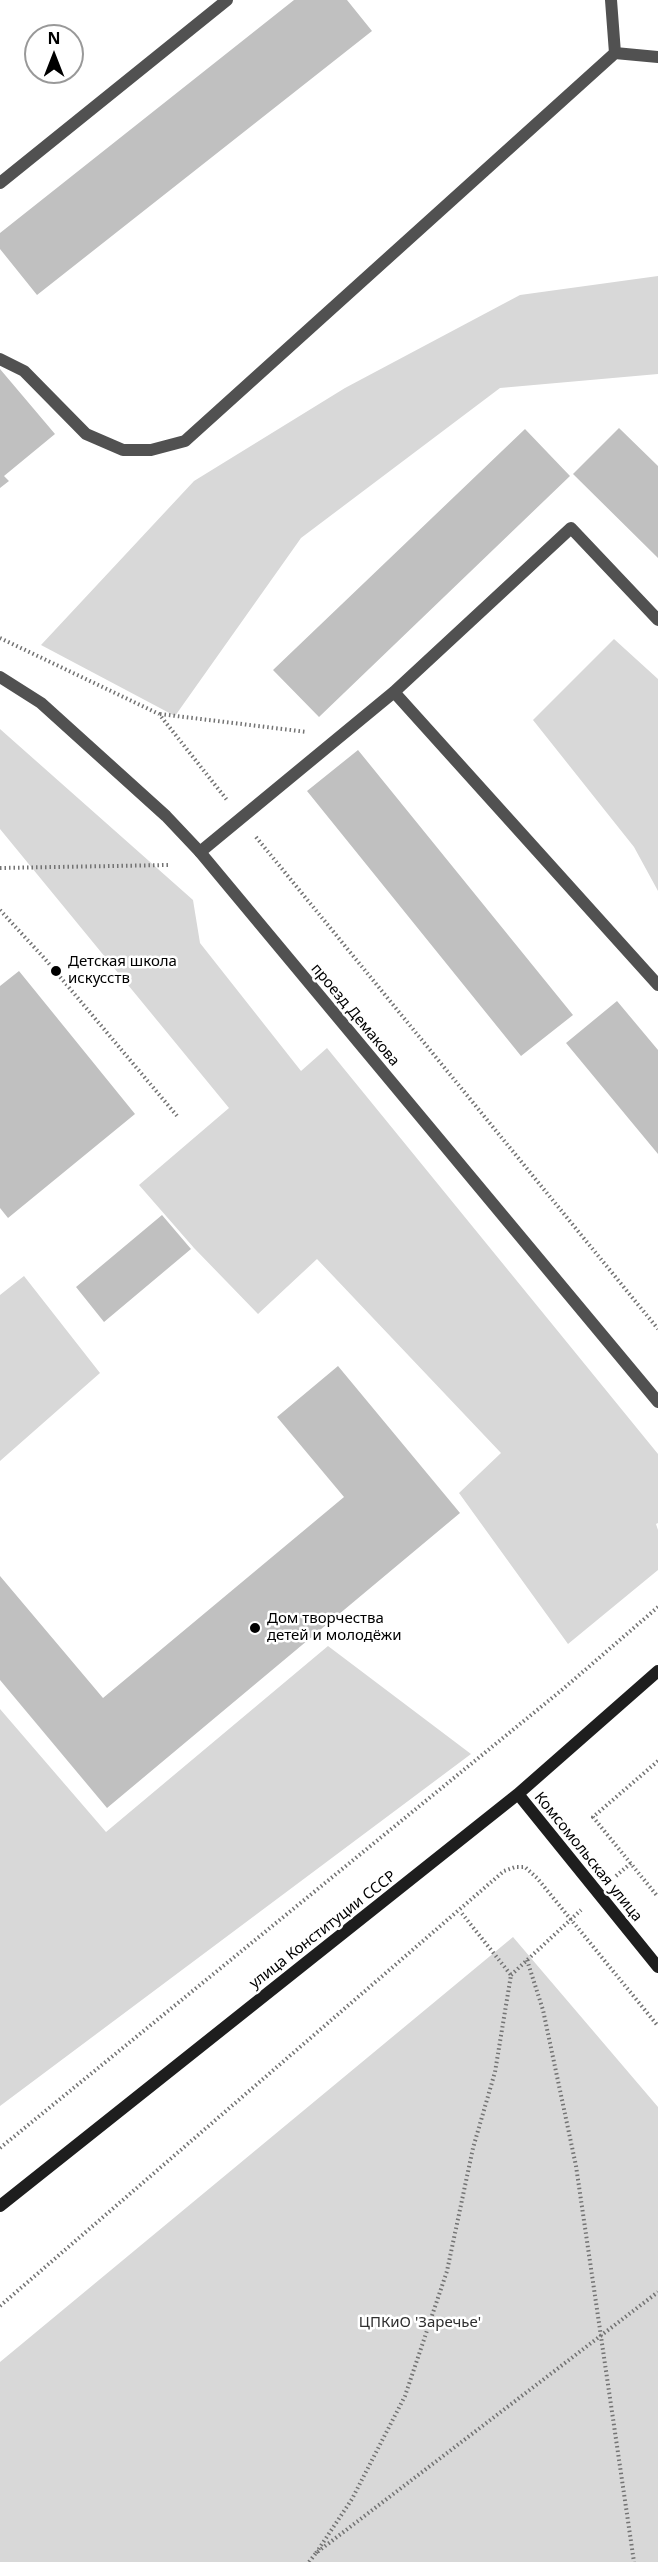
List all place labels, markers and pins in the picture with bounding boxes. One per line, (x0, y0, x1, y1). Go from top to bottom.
place label: Детская школа искусств (68, 953, 177, 988)
marker: Детская школа искусств (49, 964, 63, 978)
place label: Дом творчества детей и молодёжи (267, 1610, 402, 1645)
marker: Дом творчества детей и молодёжи (248, 1621, 262, 1635)

